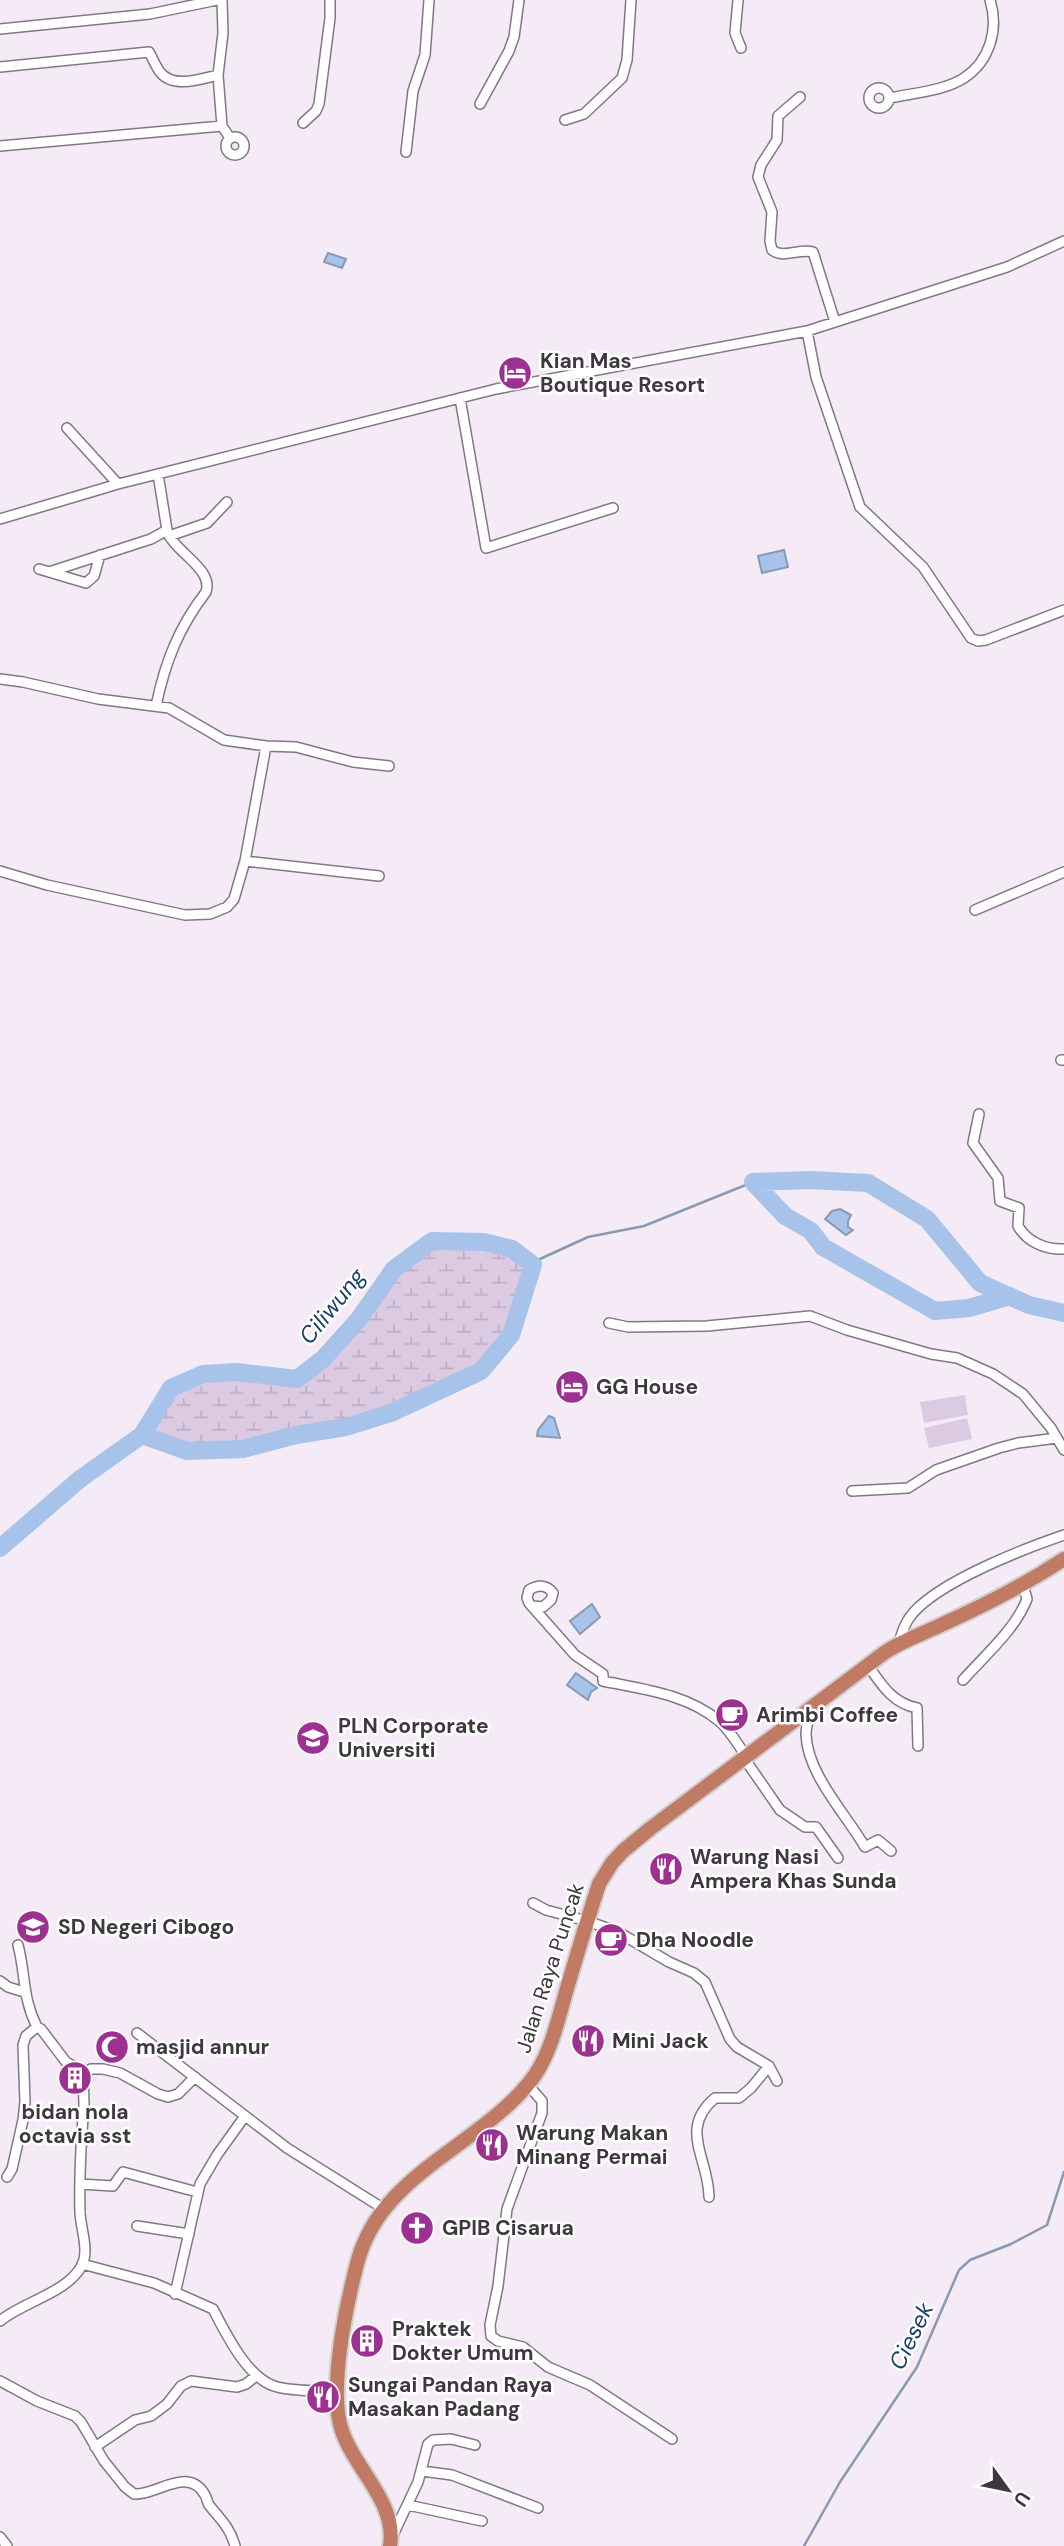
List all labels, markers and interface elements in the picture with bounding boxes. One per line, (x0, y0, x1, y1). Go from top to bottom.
place label: Kian Mas Boutique Resort (540, 347, 705, 399)
hotel icon: Kian Mas Boutique Resort (496, 354, 534, 392)
water label: Ciliwung (292, 1261, 373, 1350)
hotel icon: GG House (553, 1368, 591, 1406)
place label: GG House (596, 1373, 698, 1401)
cafe icon: Arimbi Coffee (713, 1696, 751, 1734)
place label: Arimbi Coffee (756, 1701, 898, 1729)
place label: PLN Corporate Universiti (338, 1712, 489, 1764)
school or university icon: PLN Corporate Universiti (294, 1719, 332, 1757)
place label: Warung Nasi Ampera Khas Sunda (690, 1843, 897, 1895)
restaurant icon: Warung Nasi Ampera Khas Sunda (647, 1850, 685, 1888)
street label: Jalan Raya Puncak (509, 1879, 591, 2057)
school or university icon: SD Negeri Cibogo (14, 1908, 52, 1946)
place label: SD Negeri Cibogo (58, 1913, 234, 1941)
cafe icon: Dha Noodle (592, 1921, 630, 1959)
place label: Dha Noodle (636, 1926, 754, 1954)
restaurant icon: Mini Jack (569, 2022, 607, 2060)
place label: Mini Jack (612, 2027, 709, 2055)
mosque icon: masjid annur (93, 2028, 131, 2066)
place label: masjid annur (136, 2033, 270, 2061)
building icon: bidan nola octavia sst (56, 2059, 94, 2097)
place label: bidan nola octavia sst (19, 2098, 131, 2150)
place label: Warung Makan Minang Permai (516, 2119, 668, 2171)
restaurant icon: Warung Makan Minang Permai (473, 2126, 511, 2164)
church icon: GPIB Cisarua (398, 2209, 436, 2247)
place label: GPIB Cisarua (442, 2214, 574, 2242)
water label: Ciesek (882, 2297, 940, 2375)
place label: Praktek Dokter Umum (392, 2315, 534, 2367)
building icon: Praktek Dokter Umum (348, 2322, 386, 2360)
place label: Sungai Pandan Raya Masakan Padang (348, 2371, 552, 2423)
restaurant icon: Sungai Pandan Raya Masakan Padang (304, 2378, 342, 2416)
north arrow (973, 2455, 1043, 2525)
text: U (1008, 2487, 1036, 2511)

